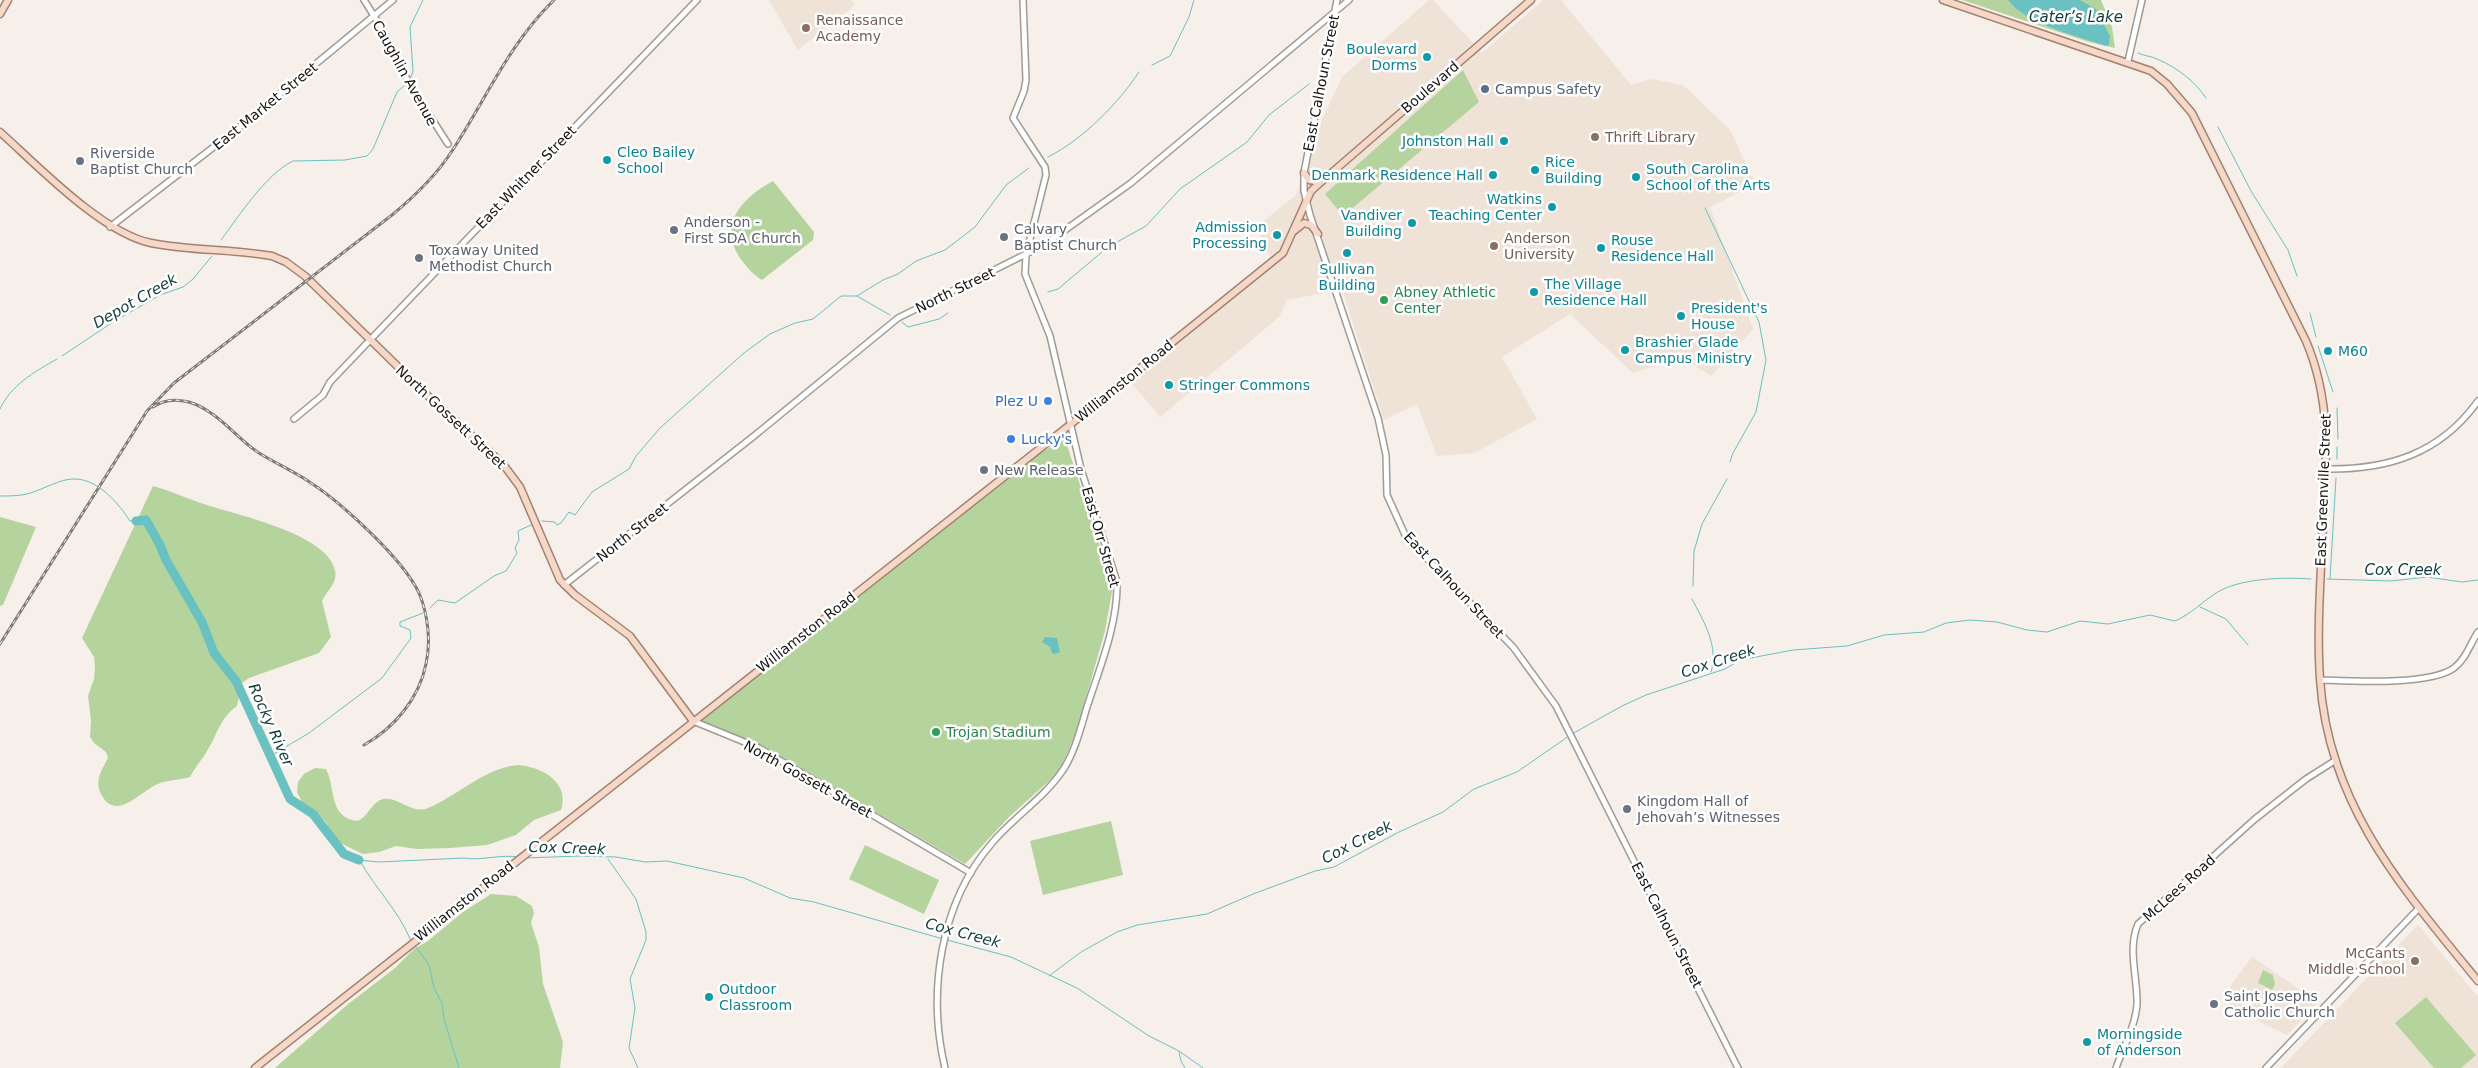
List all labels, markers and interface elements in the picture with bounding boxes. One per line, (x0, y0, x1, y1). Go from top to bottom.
water label: Cater’s Lake (2029, 8, 2123, 26)
place label: Renaissance Academy (816, 12, 903, 44)
street label: East Calhoun Street (1300, 13, 1342, 153)
street label: Caughlin Avenue (369, 17, 441, 129)
marker: Renaissance Academy (800, 22, 812, 34)
place label: Boulevard Dorms (1346, 41, 1417, 73)
marker: Boulevard Dorms (1421, 51, 1433, 63)
street label: Boulevard (1398, 58, 1462, 116)
street label: East Market Street (210, 59, 321, 153)
place label: Campus Safety (1495, 81, 1601, 97)
marker: Campus Safety (1479, 83, 1491, 95)
street label: East Whitner Street (473, 122, 580, 232)
place label: Thrift Library (1604, 129, 1696, 145)
marker: Thrift Library (1589, 131, 1601, 143)
place label: Johnston Hall (1401, 133, 1494, 149)
marker: Johnston Hall (1498, 135, 1510, 147)
place label: Cleo Bailey School (617, 144, 695, 176)
place label: Riverside Baptist Church (90, 145, 193, 177)
marker: Cleo Bailey School (601, 154, 613, 166)
place label: Rice Building (1545, 154, 1602, 186)
marker: Riverside Baptist Church (74, 155, 86, 167)
place label: South Carolina School of the Arts (1646, 161, 1770, 193)
marker: Rice Building (1529, 164, 1541, 176)
place label: Denmark Residence Hall (1311, 167, 1483, 183)
marker: Denmark Residence Hall (1487, 169, 1499, 181)
marker: South Carolina School of the Arts (1630, 171, 1642, 183)
place label: Watkins Teaching Center (1428, 191, 1542, 223)
marker: Watkins Teaching Center (1546, 201, 1558, 213)
place label: Vandiver Building (1341, 207, 1402, 239)
place label: Anderson - First SDA Church (684, 214, 801, 246)
marker: Vandiver Building (1406, 217, 1418, 229)
place label: Admission Processing (1192, 219, 1267, 251)
place label: Calvary Baptist Church (1014, 221, 1117, 253)
marker: Anderson - First SDA Church (668, 224, 680, 236)
marker: Admission Processing (1271, 229, 1283, 241)
place label: Anderson University (1504, 230, 1575, 262)
marker: Calvary Baptist Church (998, 231, 1010, 243)
place label: Rouse Residence Hall (1611, 232, 1714, 264)
marker: Anderson University (1488, 240, 1500, 252)
place label: Toxaway United Methodist Church (428, 242, 552, 274)
marker: Rouse Residence Hall (1595, 242, 1607, 254)
marker: Sullivan Building (1341, 247, 1353, 259)
marker: Toxaway United Methodist Church (413, 252, 425, 264)
place label: Sullivan Building (1319, 261, 1375, 293)
street label: North Street (913, 264, 998, 316)
water label: Depot Creek (90, 269, 181, 332)
place label: The Village Residence Hall (1543, 276, 1647, 308)
place label: Abney Athletic Center (1394, 284, 1496, 316)
marker: The Village Residence Hall (1528, 286, 1540, 298)
marker: Abney Athletic Center (1378, 294, 1390, 306)
place label: President's House (1691, 300, 1767, 332)
marker: President's House (1675, 310, 1687, 322)
place label: Brashier Glade Campus Ministry (1635, 334, 1752, 366)
street label: Williamston Road (1072, 337, 1176, 425)
place label: M60 (2338, 343, 2368, 359)
marker: Brashier Glade Campus Ministry (1619, 344, 1631, 356)
marker: M60 (2322, 345, 2334, 357)
street label: North Gossett Street (393, 362, 510, 472)
place label: Stringer Commons (1179, 377, 1310, 393)
marker: Stringer Commons (1163, 379, 1175, 391)
place label: Plez U (995, 393, 1038, 409)
marker: Plez U (1042, 395, 1054, 407)
street label: East Greenville Street (2312, 413, 2334, 567)
place label: Lucky's (1021, 431, 1072, 447)
marker: Lucky's (1005, 433, 1017, 445)
place label: New Release (994, 462, 1084, 478)
marker: New Release (978, 464, 990, 476)
street label: East Orr Street (1079, 485, 1123, 590)
street label: North Street (593, 499, 671, 565)
street label: East Calhoun Street (1401, 529, 1508, 642)
water label: Cox Creek (2364, 561, 2443, 579)
street label: Williamston Road (753, 588, 859, 676)
water label: Cox Creek (1679, 640, 1759, 681)
water label: Rocky River (245, 681, 298, 770)
place label: Trojan Stadium (945, 724, 1051, 740)
marker: Trojan Stadium (930, 726, 942, 738)
street label: North Gossett Street (741, 737, 875, 821)
place label: Kingdom Hall of Jehovah’s Witnesses (1636, 793, 1780, 825)
marker: Kingdom Hall of Jehovah’s Witnesses (1621, 803, 1633, 815)
water label: Cox Creek (1319, 816, 1397, 868)
water label: Cox Creek (528, 838, 607, 858)
street label: McLees Road (2140, 851, 2218, 925)
street label: Williamston Road (411, 857, 517, 945)
street label: East Calhoun Street (1628, 859, 1706, 991)
water label: Cox Creek (923, 914, 1004, 952)
place label: McCants Middle School (2308, 945, 2405, 977)
marker: McCants Middle School (2409, 955, 2421, 967)
place label: Outdoor Classroom (719, 981, 792, 1013)
place label: Saint Josephs Catholic Church (2224, 988, 2335, 1020)
marker: Outdoor Classroom (703, 991, 715, 1003)
marker: Saint Josephs Catholic Church (2208, 998, 2220, 1010)
place label: Morningside of Anderson (2097, 1026, 2182, 1058)
marker: Morningside of Anderson (2081, 1036, 2093, 1048)

